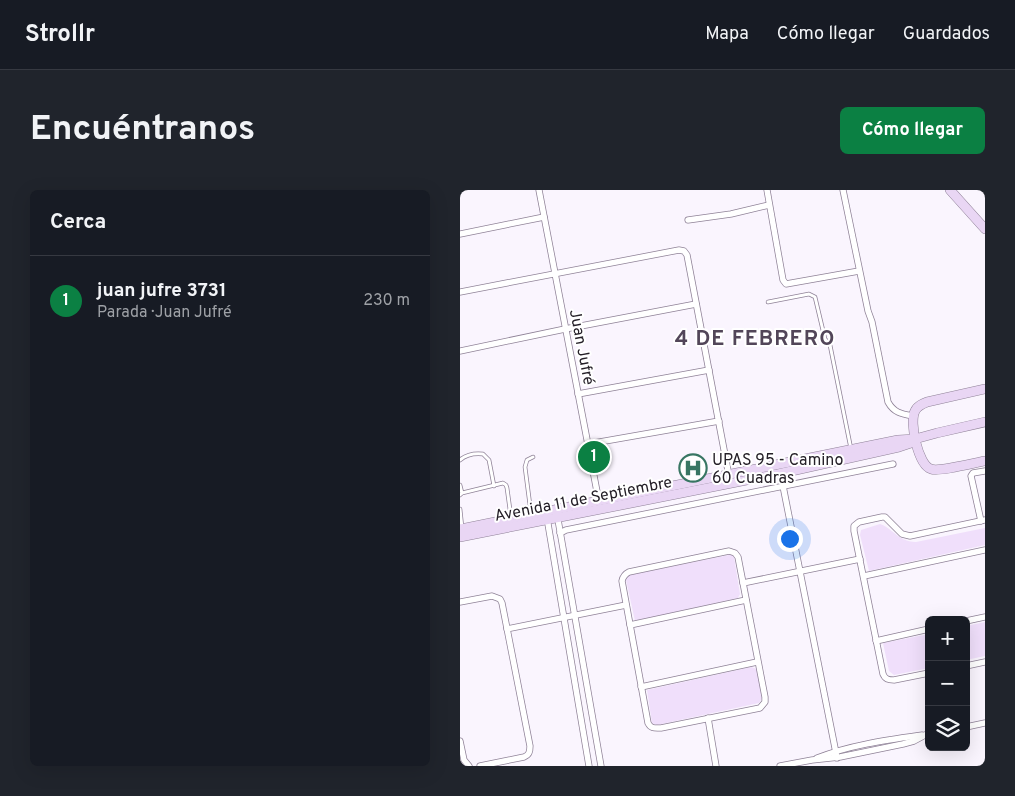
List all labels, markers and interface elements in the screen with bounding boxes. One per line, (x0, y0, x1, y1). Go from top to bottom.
text: Strollr (25, 20, 95, 50)
text: Mapa (705, 23, 749, 46)
text: Cómo llegar (777, 23, 875, 46)
text: Guardados (903, 23, 990, 46)
button: Cómo llegar (840, 107, 985, 154)
text: Encuéntranos (30, 108, 255, 152)
text: Cerca (50, 209, 106, 236)
text: juan jufre 3731 (97, 279, 227, 303)
text: 1 (63, 291, 69, 311)
text: 230 m (363, 291, 410, 311)
text: Parada · Juan Jufré (97, 303, 232, 323)
street label: Juan Jufré (564, 308, 598, 387)
district label: 4 DE FEBRERO (675, 326, 835, 353)
pin: 1 (578, 438, 610, 476)
place label: UPAS 95 - Camino 60 Cuadras (712, 451, 844, 489)
hospital icon: UPAS 95 - Camino 60 Cuadras (678, 453, 708, 483)
street label: Avenida 11 de Septiembre (493, 473, 674, 527)
your location (777, 526, 803, 552)
map controls (925, 616, 970, 751)
button: + (925, 616, 970, 661)
button: − (925, 661, 970, 706)
button: layers (925, 706, 970, 751)

